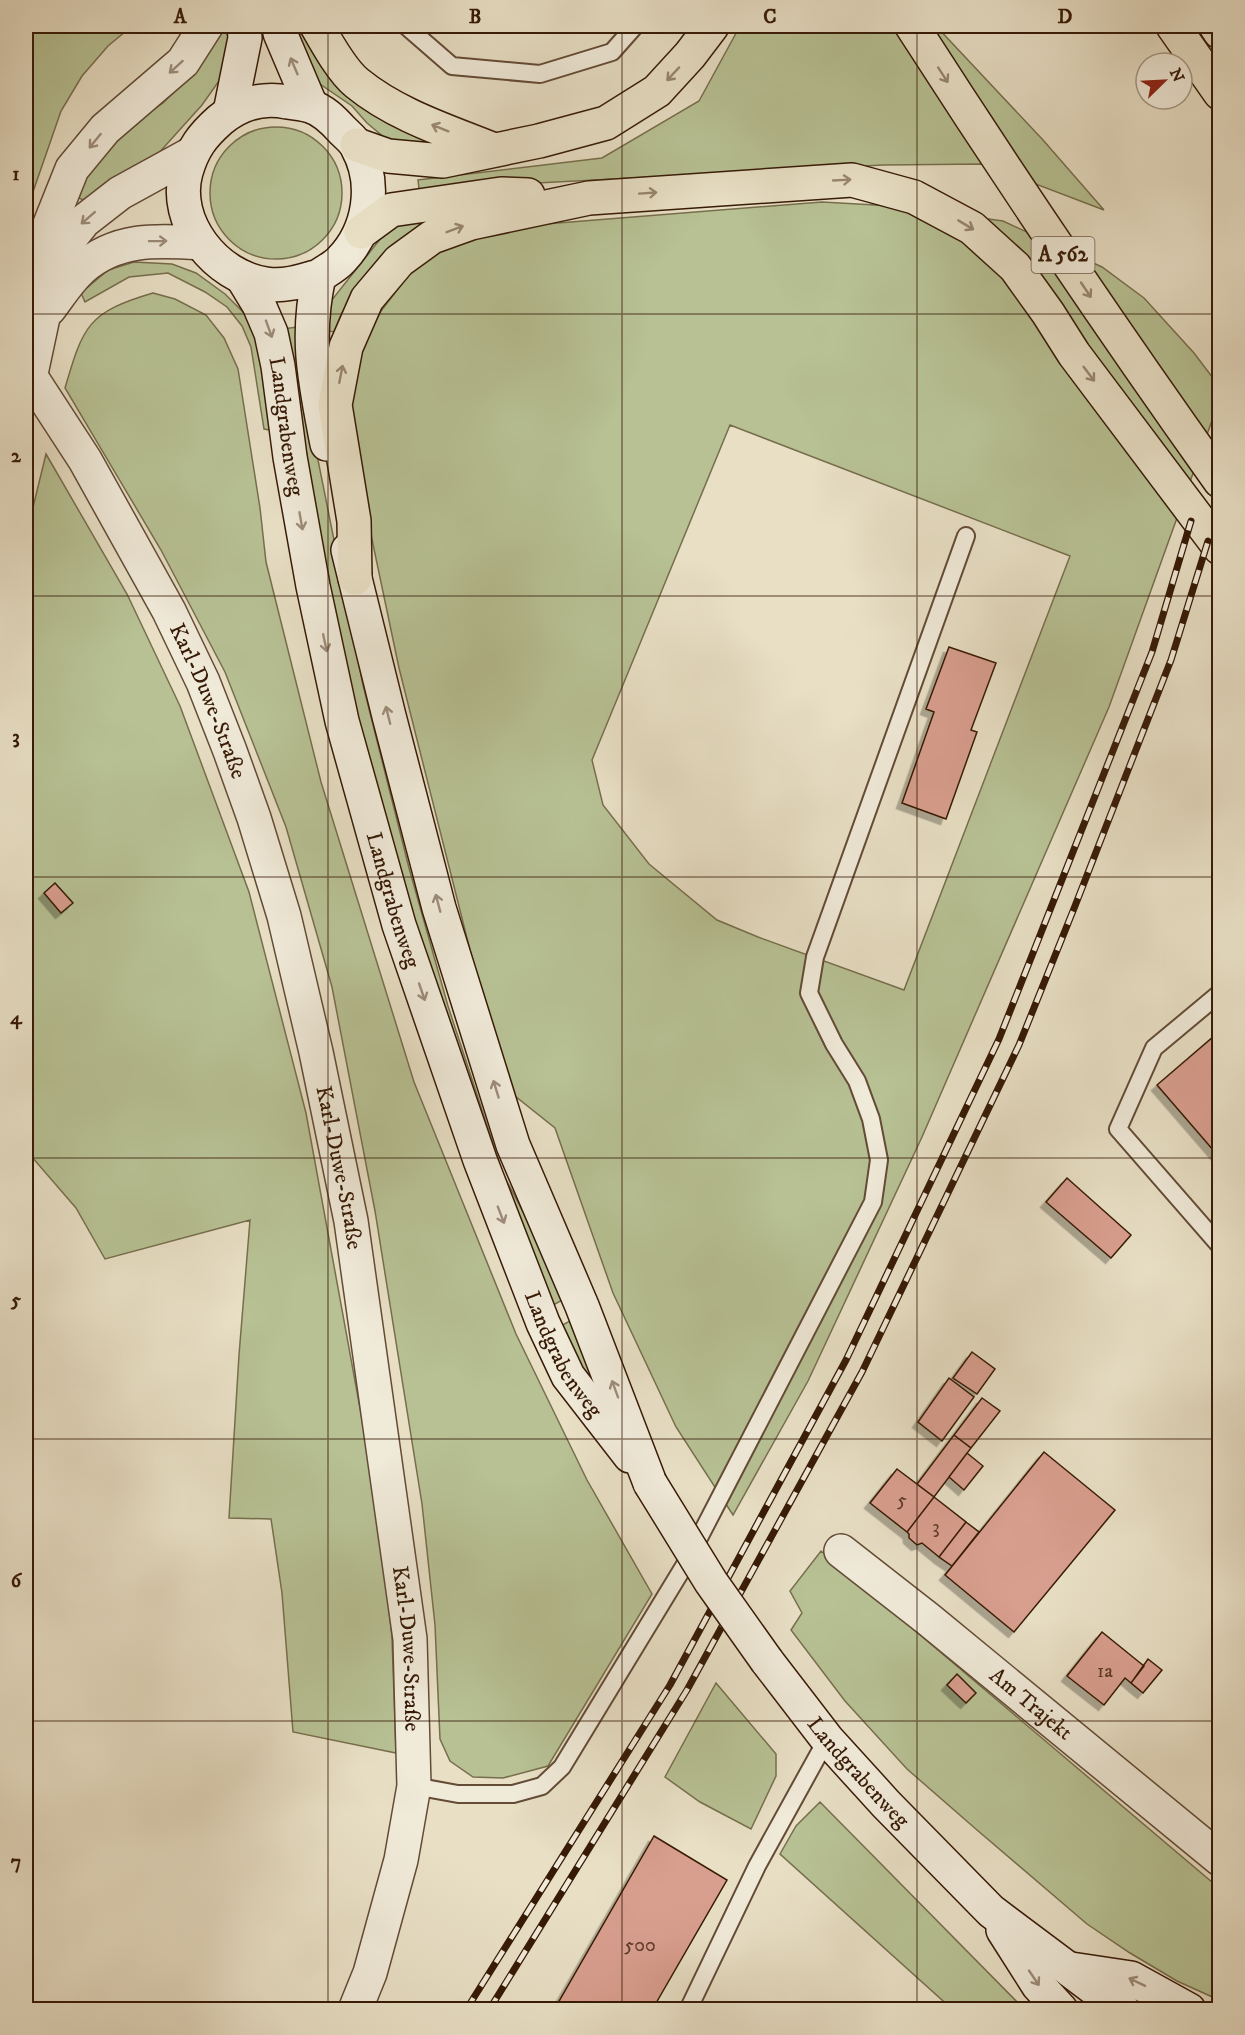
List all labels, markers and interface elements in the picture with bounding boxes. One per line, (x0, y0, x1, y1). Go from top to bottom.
text: A (173, 5, 188, 30)
text: B (469, 5, 481, 30)
text: C (763, 5, 777, 30)
text: D (1058, 5, 1073, 30)
north arrow (1134, 51, 1194, 111)
one-way arrow (288, 57, 299, 76)
one-way arrow (169, 60, 184, 74)
text: N (1165, 65, 1189, 85)
one-way arrow (666, 66, 680, 81)
one-way arrow (938, 66, 950, 83)
one-way arrow (431, 122, 449, 133)
one-way arrow (88, 133, 101, 149)
text: 1 (12, 162, 20, 187)
one-way arrow (832, 175, 852, 186)
one-way arrow (637, 187, 657, 198)
one-way arrow (81, 211, 96, 225)
one-way arrow (957, 220, 974, 232)
one-way arrow (445, 223, 464, 234)
one-way arrow (147, 236, 167, 247)
road number: A 562 (1032, 237, 1094, 273)
one-way arrow (1080, 281, 1092, 298)
one-way arrow (264, 319, 275, 338)
street label: Landgrabenweg (263, 354, 310, 499)
one-way arrow (336, 365, 347, 385)
one-way arrow (1083, 366, 1096, 382)
text: 2 (11, 444, 22, 469)
one-way arrow (296, 511, 307, 531)
street label: Karl-Duwe-Straße (163, 619, 252, 782)
one-way arrow (320, 633, 331, 652)
one-way arrow (382, 705, 394, 724)
text: 3 (12, 725, 20, 750)
street label: Landgrabenweg (360, 829, 426, 972)
one-way arrow (431, 894, 443, 913)
one-way arrow (418, 983, 429, 1001)
text: 4 (10, 1006, 23, 1031)
one-way arrow (489, 1080, 500, 1099)
street label: Karl-Duwe-Straße (310, 1083, 368, 1251)
one-way arrow (496, 1205, 507, 1223)
street label: Landgrabenweg (518, 1287, 609, 1423)
text: 5 (10, 1288, 21, 1313)
one-way arrow (608, 1380, 619, 1398)
house number: 5 (897, 1488, 907, 1513)
house number: 3 (932, 1515, 940, 1540)
street label: Karl-Duwe-Straße (386, 1564, 426, 1732)
text: 6 (11, 1569, 23, 1594)
house number: 1a (1097, 1659, 1113, 1684)
street label: Am Trajekt (984, 1662, 1078, 1746)
street label: Landgrabenweg (801, 1711, 916, 1834)
text: 7 (11, 1850, 21, 1875)
house number: 500 (624, 1933, 656, 1958)
one-way arrow (1028, 1969, 1040, 1986)
one-way arrow (1129, 1975, 1147, 1987)

